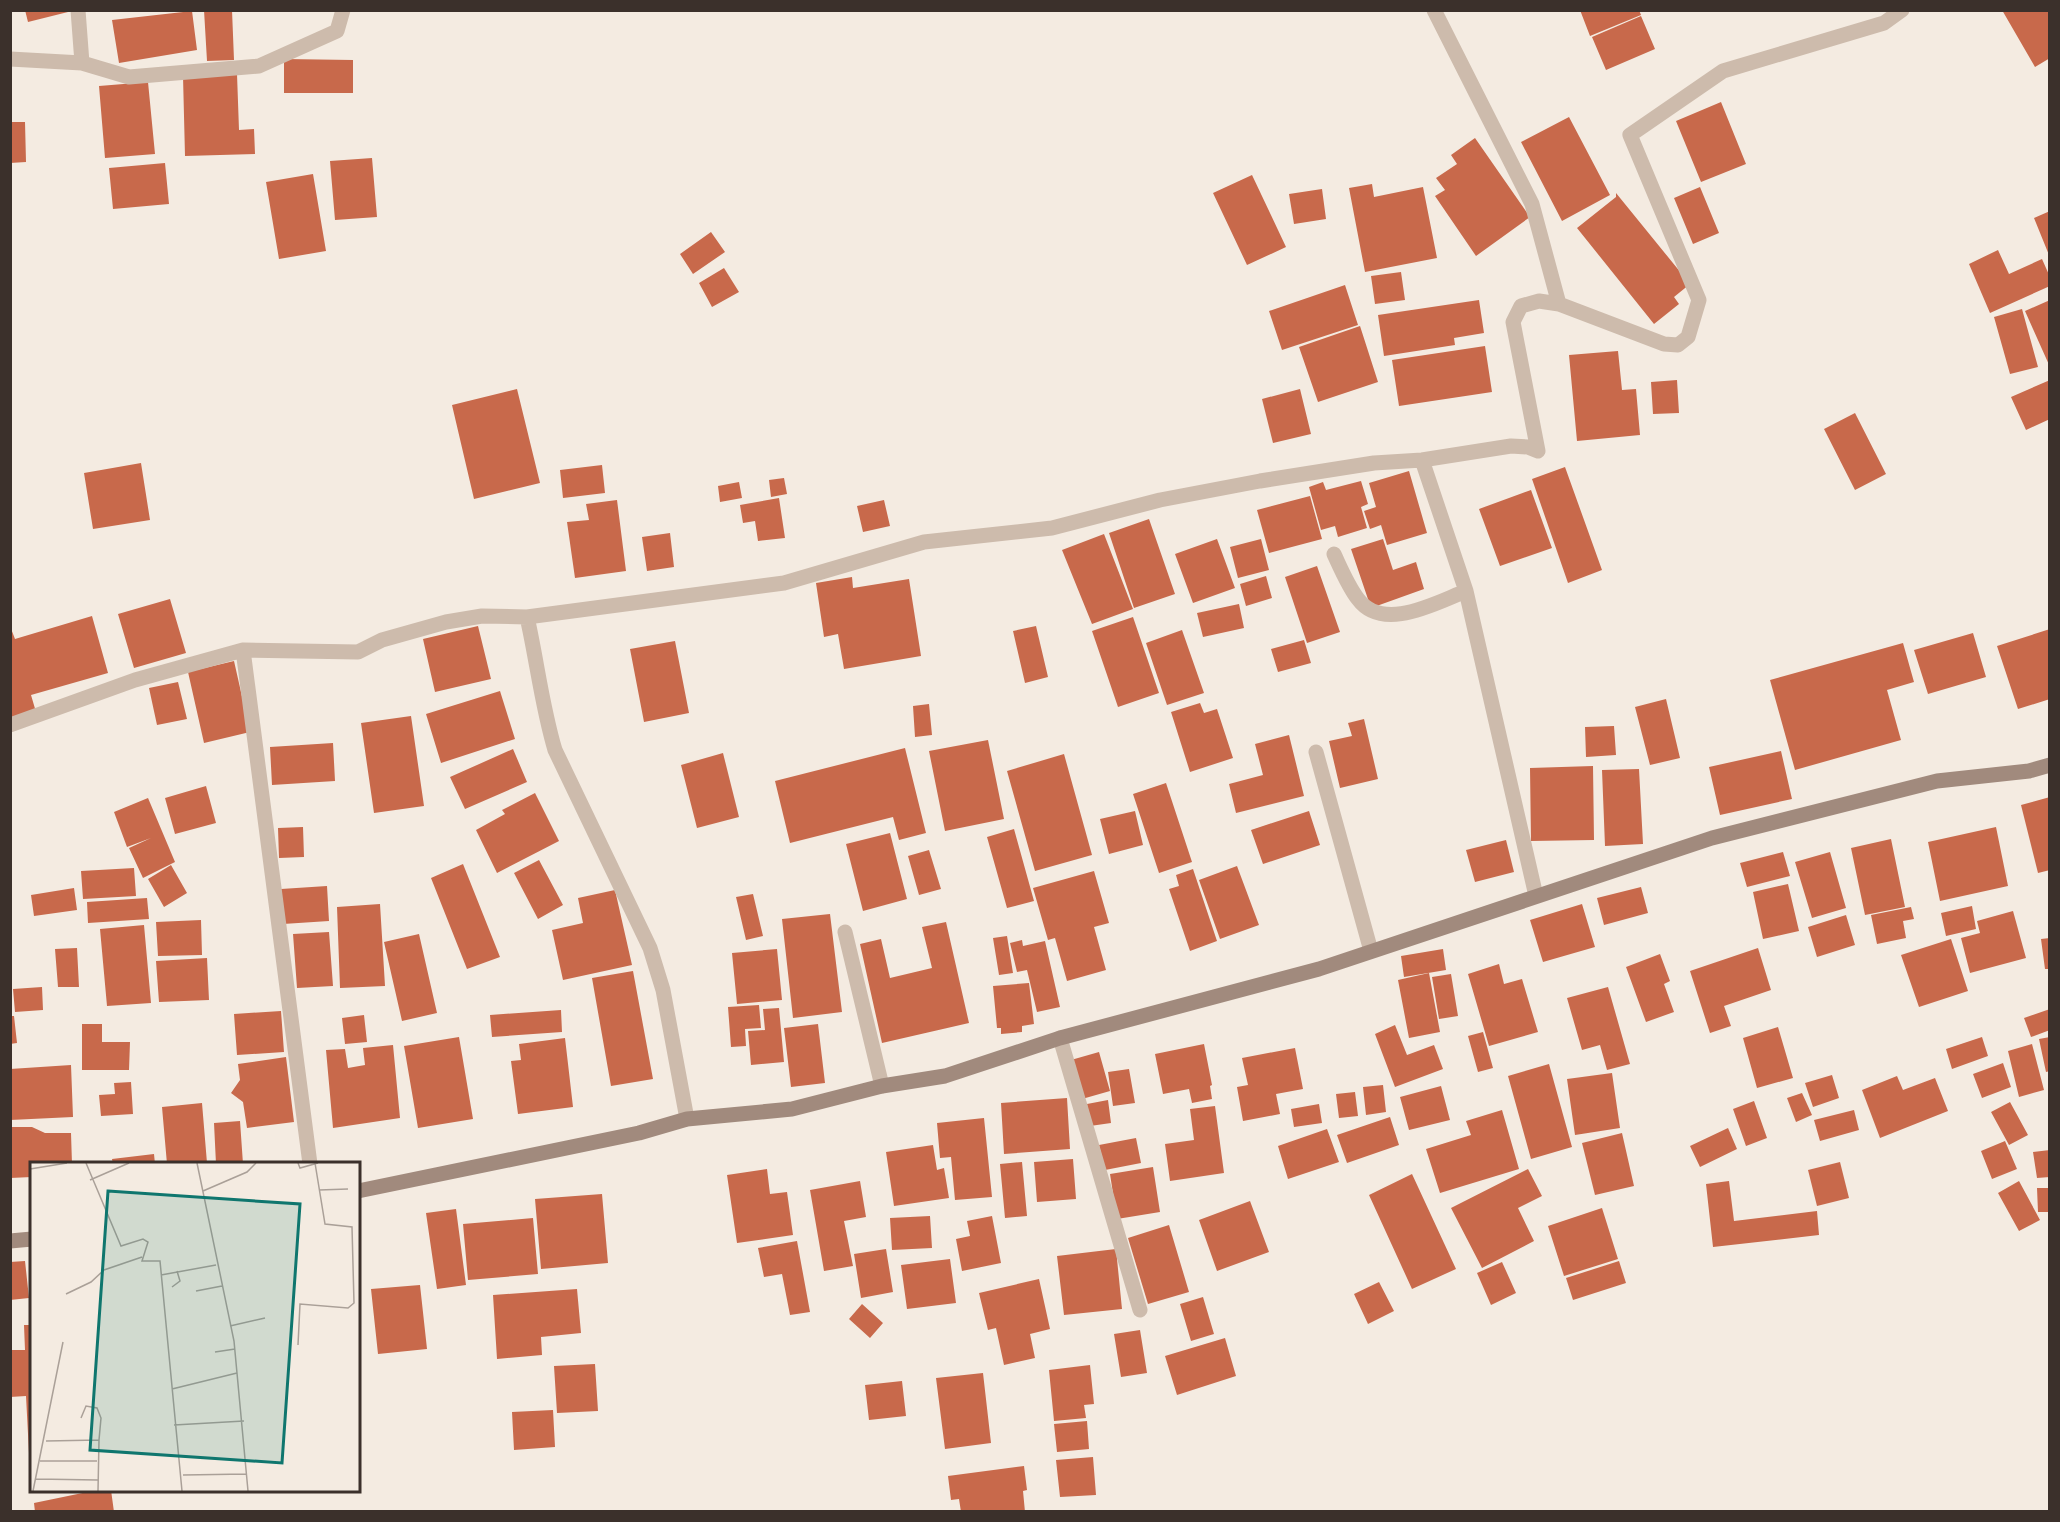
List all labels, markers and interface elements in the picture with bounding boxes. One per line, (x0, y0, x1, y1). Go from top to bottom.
inset map (30, 1162, 360, 1492)

